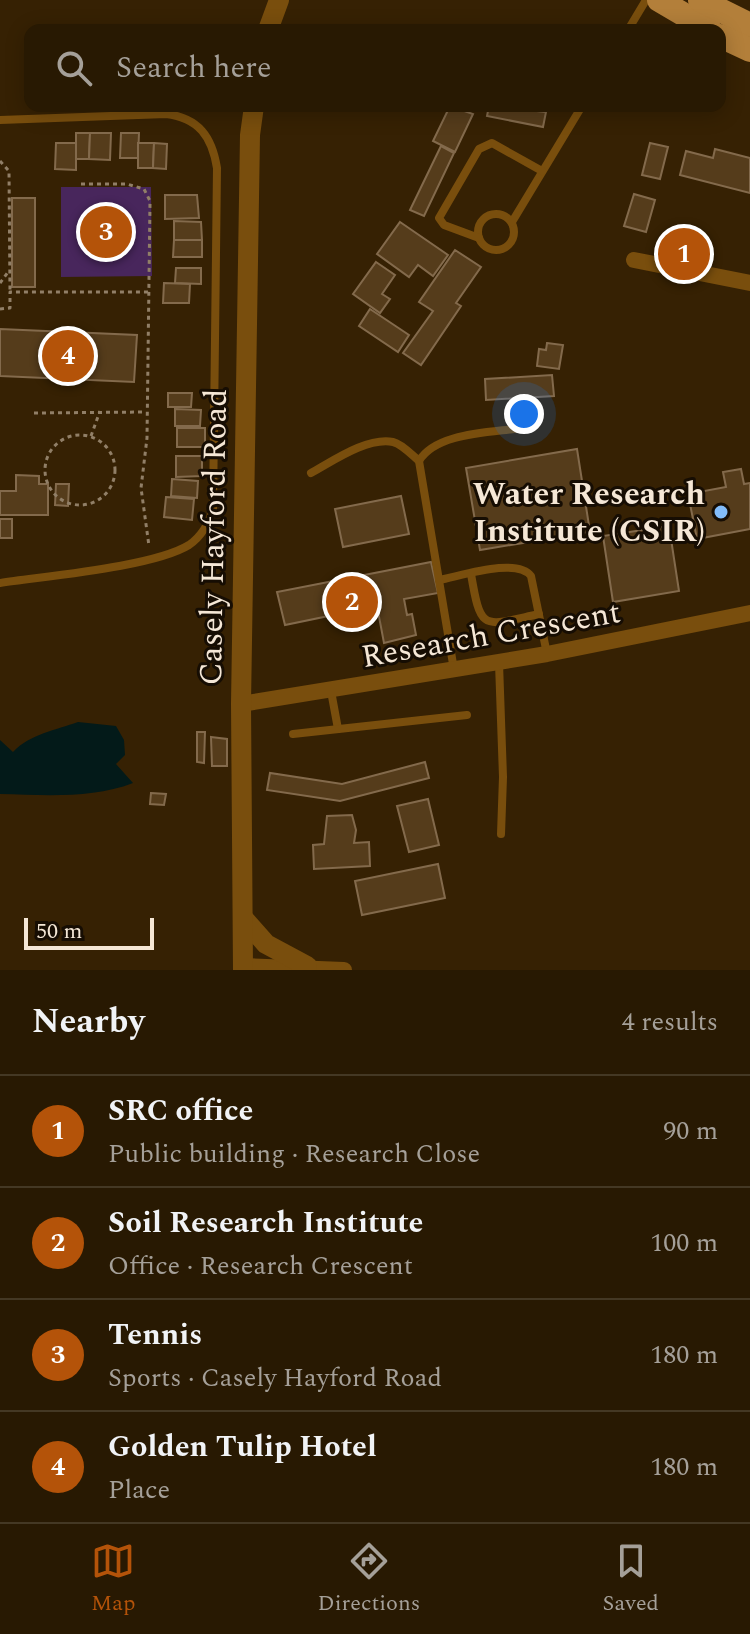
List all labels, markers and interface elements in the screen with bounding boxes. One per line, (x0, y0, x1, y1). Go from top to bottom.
search box (24, 24, 726, 112)
text: Search here (116, 45, 272, 91)
icon: search (52, 46, 96, 90)
pin: 3 (80, 202, 132, 262)
pin: 1 (658, 224, 710, 284)
pin: 4 (42, 326, 94, 386)
street label: Casely Hayford Road (187, 388, 241, 686)
your location (504, 394, 544, 434)
place label: Water Research Institute (CSIR) (473, 470, 705, 556)
marker: Water Research Institute (CSIR) (712, 503, 730, 521)
pin: 2 (326, 572, 378, 632)
street label: Research Crescent (358, 588, 624, 682)
scale bar (24, 914, 154, 950)
text: 50 m (36, 915, 82, 948)
text: Nearby (32, 996, 145, 1048)
text: 4 results (622, 1002, 718, 1042)
text: SRC office (108, 1088, 253, 1134)
text: 1 (51, 1111, 65, 1151)
text: 90 m (663, 1111, 718, 1151)
text: Public building · Research Close (108, 1134, 480, 1174)
text: Soil Research Institute (108, 1200, 423, 1246)
text: 2 (51, 1223, 65, 1263)
text: 100 m (650, 1223, 718, 1263)
text: Office · Research Crescent (108, 1246, 413, 1286)
text: Tennis (108, 1312, 202, 1358)
text: 3 (51, 1335, 65, 1375)
text: 180 m (650, 1335, 718, 1375)
text: Sports · Casely Hayford Road (108, 1358, 442, 1398)
text: Golden Tulip Hotel (108, 1424, 377, 1470)
text: 4 (51, 1447, 65, 1487)
text: 180 m (650, 1447, 718, 1487)
text: Place (108, 1470, 170, 1510)
tab: Map (91, 1539, 135, 1620)
tab: Directions (318, 1539, 420, 1620)
tab: Saved (602, 1539, 659, 1620)

